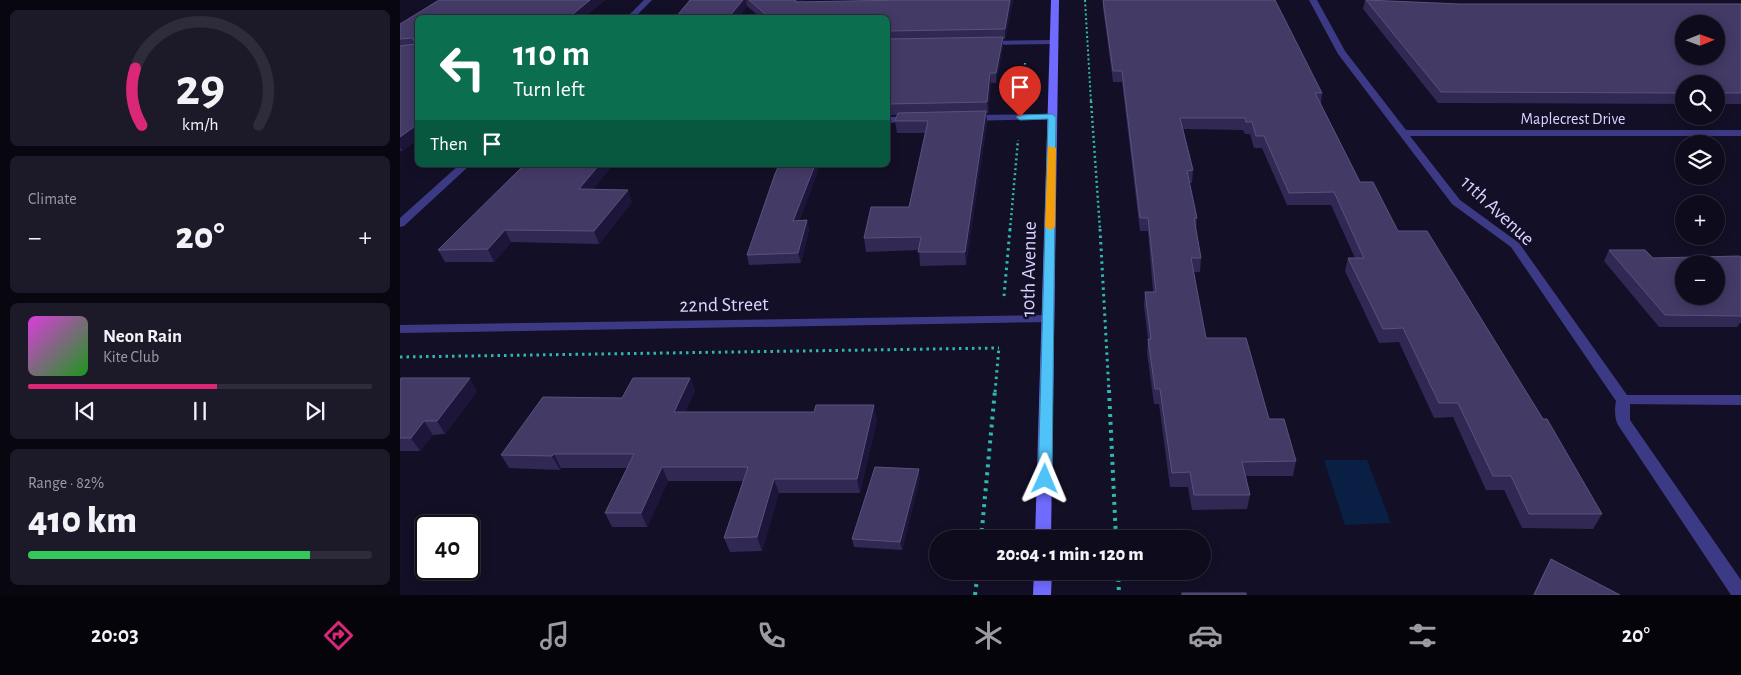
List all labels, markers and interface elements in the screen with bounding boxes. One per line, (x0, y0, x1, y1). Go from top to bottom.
north arrow (1675, 15, 1725, 65)
map controls (1675, 15, 1725, 305)
icon: left (430, 35, 495, 100)
text: 110 m (513, 37, 590, 72)
text: 29 (175, 62, 225, 114)
pin (999, 66, 1041, 117)
icon: arrive (1006, 73, 1034, 101)
button: search (1675, 75, 1725, 125)
text: Turn left (513, 78, 585, 100)
street label: Maplecrest Drive (1521, 111, 1625, 127)
text: km/h (182, 116, 218, 134)
icon: arrive (478, 130, 506, 158)
text: Then (430, 135, 468, 154)
button: layers (1675, 135, 1725, 185)
street label: 11th Avenue (1457, 172, 1538, 249)
text: Climate (28, 191, 77, 207)
button: + (1675, 195, 1725, 245)
text: 20° (176, 218, 224, 256)
street label: 10th Avenue (1018, 221, 1040, 317)
text: − (28, 224, 41, 252)
text: + (359, 224, 372, 252)
button: − (1675, 255, 1725, 305)
street label: 22nd Street (679, 294, 769, 316)
text: Neon Rain (103, 327, 182, 346)
text: Kite Club (103, 349, 159, 365)
icon: previous (71, 397, 99, 425)
icon: pause (186, 397, 214, 425)
icon: next (301, 397, 329, 425)
position arrow (1018, 452, 1070, 504)
text: Range · 82% (28, 475, 104, 491)
text: 410 km (28, 502, 137, 540)
speed limit sign: 40 (415, 515, 480, 580)
text: 20:04 · 1 min · 120 m (996, 545, 1144, 564)
icon: directions (321, 618, 356, 653)
icon: music (537, 618, 572, 653)
icon: phone (754, 618, 789, 653)
icon: climate (971, 618, 1006, 653)
icon: car (1188, 618, 1223, 653)
icon: filters (1405, 618, 1440, 653)
text: 20:03 (91, 624, 139, 646)
text: 20° (1622, 624, 1650, 646)

